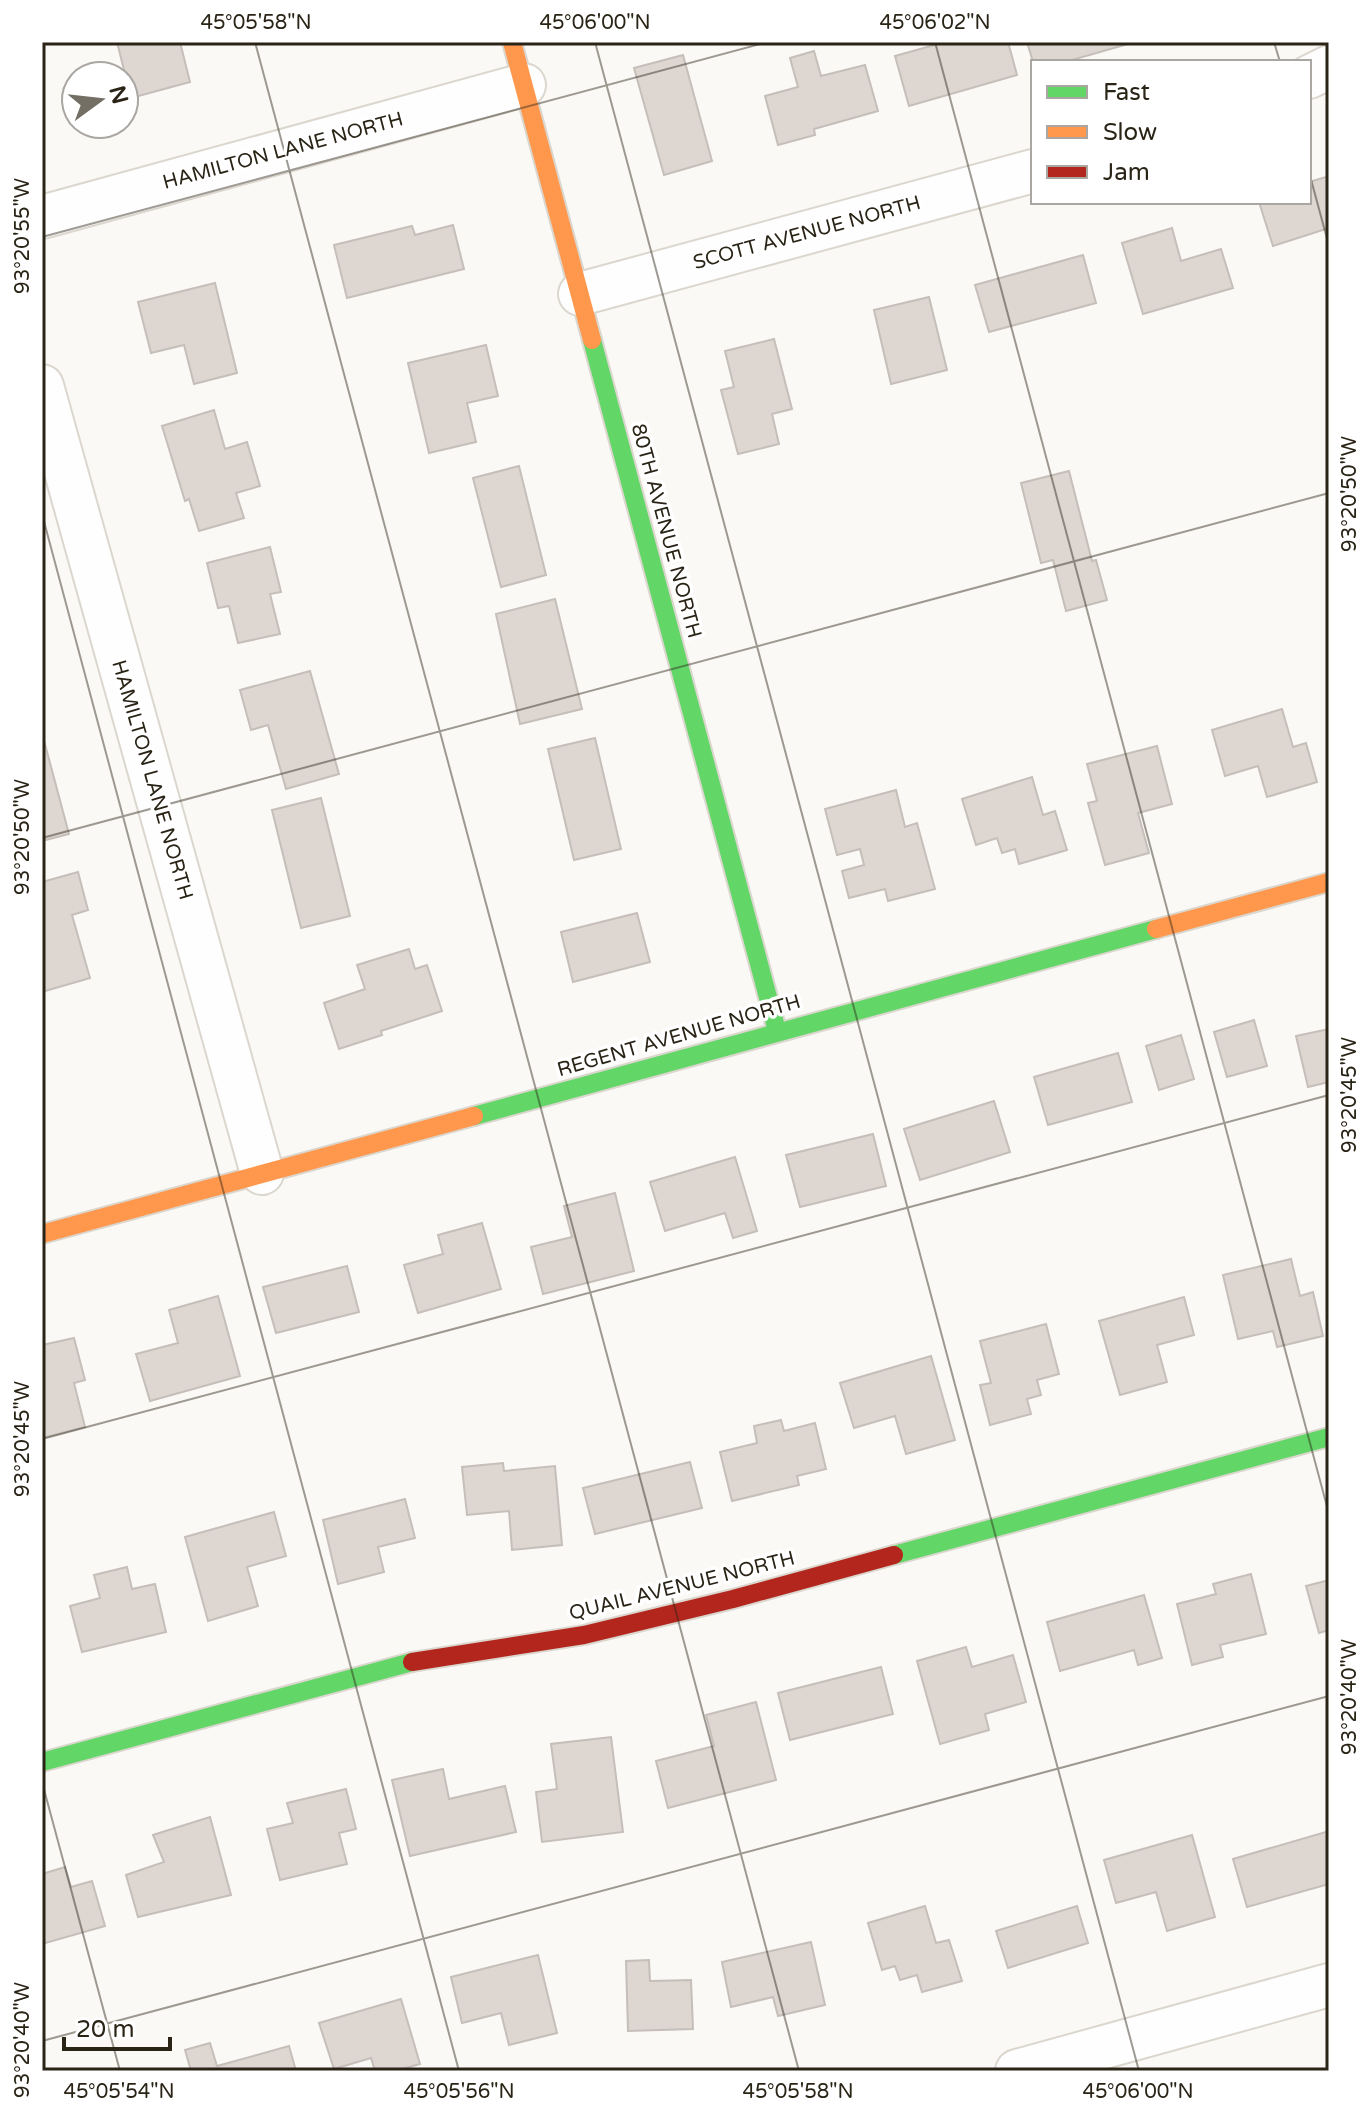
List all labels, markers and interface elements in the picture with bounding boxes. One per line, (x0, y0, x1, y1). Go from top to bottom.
text: 45°05'58"N (200, 11, 312, 35)
text: 45°06'00"N (539, 11, 651, 35)
text: 45°06'02"N (879, 11, 991, 35)
north arrow (60, 60, 140, 140)
legend (1031, 60, 1311, 204)
text: Fast (1103, 78, 1150, 107)
text: N (104, 83, 133, 107)
street label: HAMILTON LANE NORTH (160, 107, 406, 195)
text: Slow (1103, 118, 1157, 147)
text: Jam (1103, 158, 1150, 187)
text: 93°20'55"W (11, 178, 35, 294)
street label: SCOTT AVENUE NORTH (691, 191, 923, 275)
street label: 80TH AVENUE NORTH (626, 421, 706, 641)
text: 93°20'50"W (1338, 436, 1362, 552)
street label: HAMILTON LANE NORTH (106, 657, 198, 903)
text: 93°20'50"W (11, 779, 35, 895)
street label: REGENT AVENUE NORTH (555, 990, 803, 1082)
text: 93°20'45"W (1338, 1037, 1362, 1153)
text: 93°20'45"W (11, 1381, 35, 1497)
street label: QUAIL AVENUE NORTH (567, 1546, 797, 1626)
text: 93°20'40"W (1338, 1639, 1362, 1755)
text: 93°20'40"W (11, 1982, 35, 2098)
scale bar (64, 2001, 170, 2051)
text: 20 m (76, 2015, 134, 2044)
text: 45°05'54"N (63, 2080, 175, 2104)
text: 45°05'56"N (403, 2080, 515, 2104)
text: 45°05'58"N (742, 2080, 854, 2104)
text: 45°06'00"N (1082, 2080, 1194, 2104)

